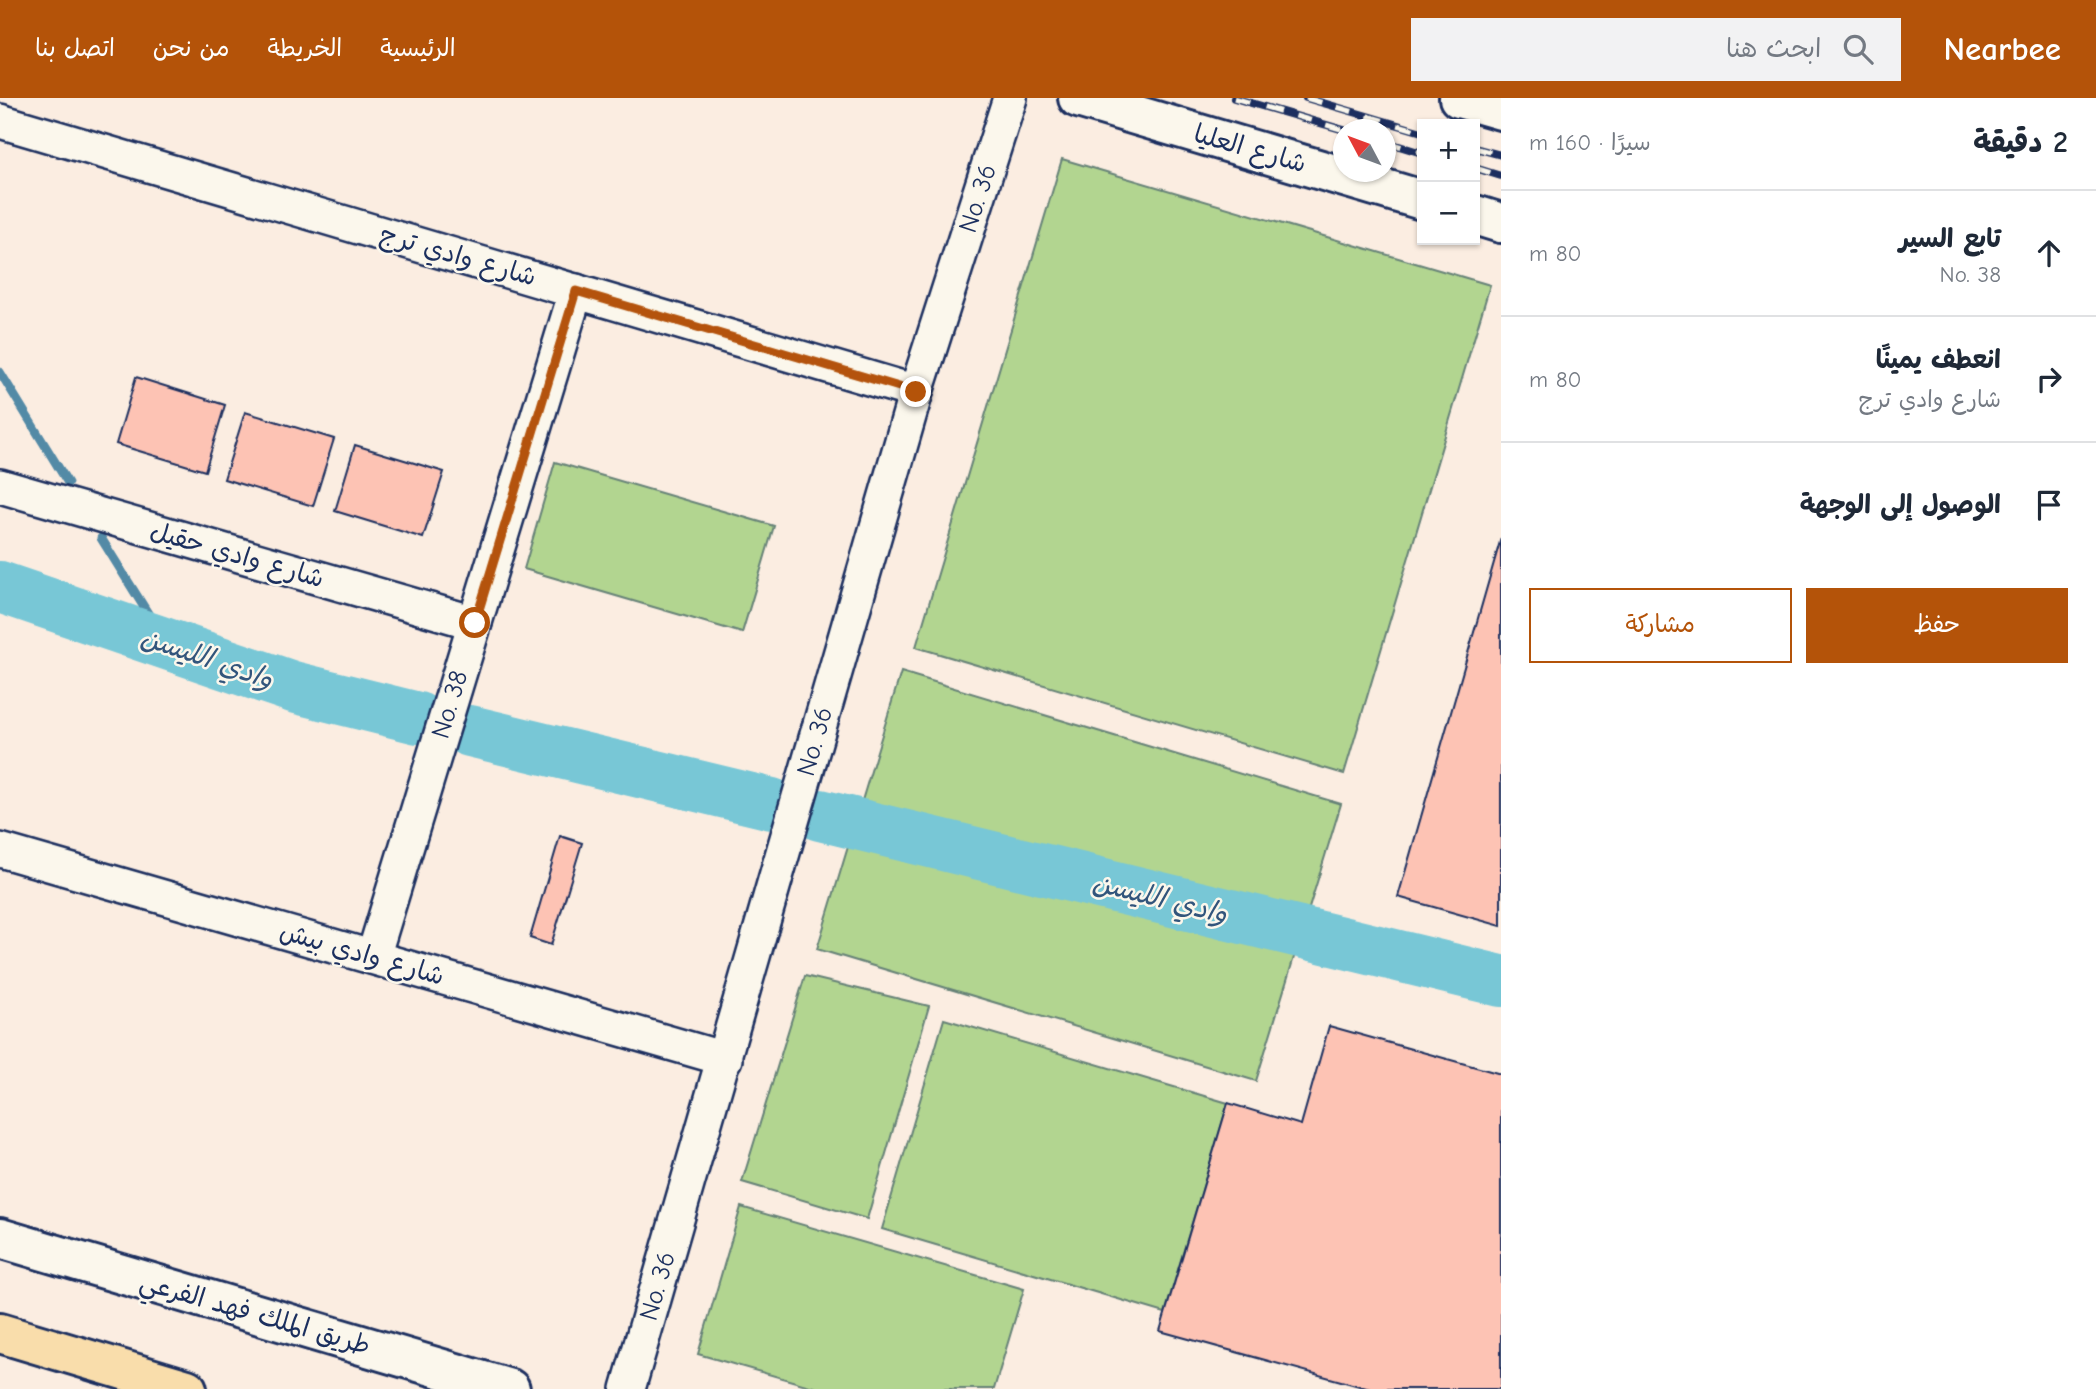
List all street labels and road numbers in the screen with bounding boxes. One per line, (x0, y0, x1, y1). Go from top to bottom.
street label: شارع العليا (1190, 119, 1310, 181)
street label: No. 36 (953, 160, 1003, 236)
street label: شارع وادي ترج (376, 219, 540, 296)
street label: شارع وادي حقيل (146, 516, 327, 597)
street label: No. 38 (426, 667, 474, 742)
street label: No. 36 (791, 704, 839, 779)
street label: شارع وادي بيش (276, 916, 448, 995)
street label: No. 36 (634, 1248, 682, 1324)
street label: طريق الملك فهد الفرعي (134, 1267, 374, 1368)

